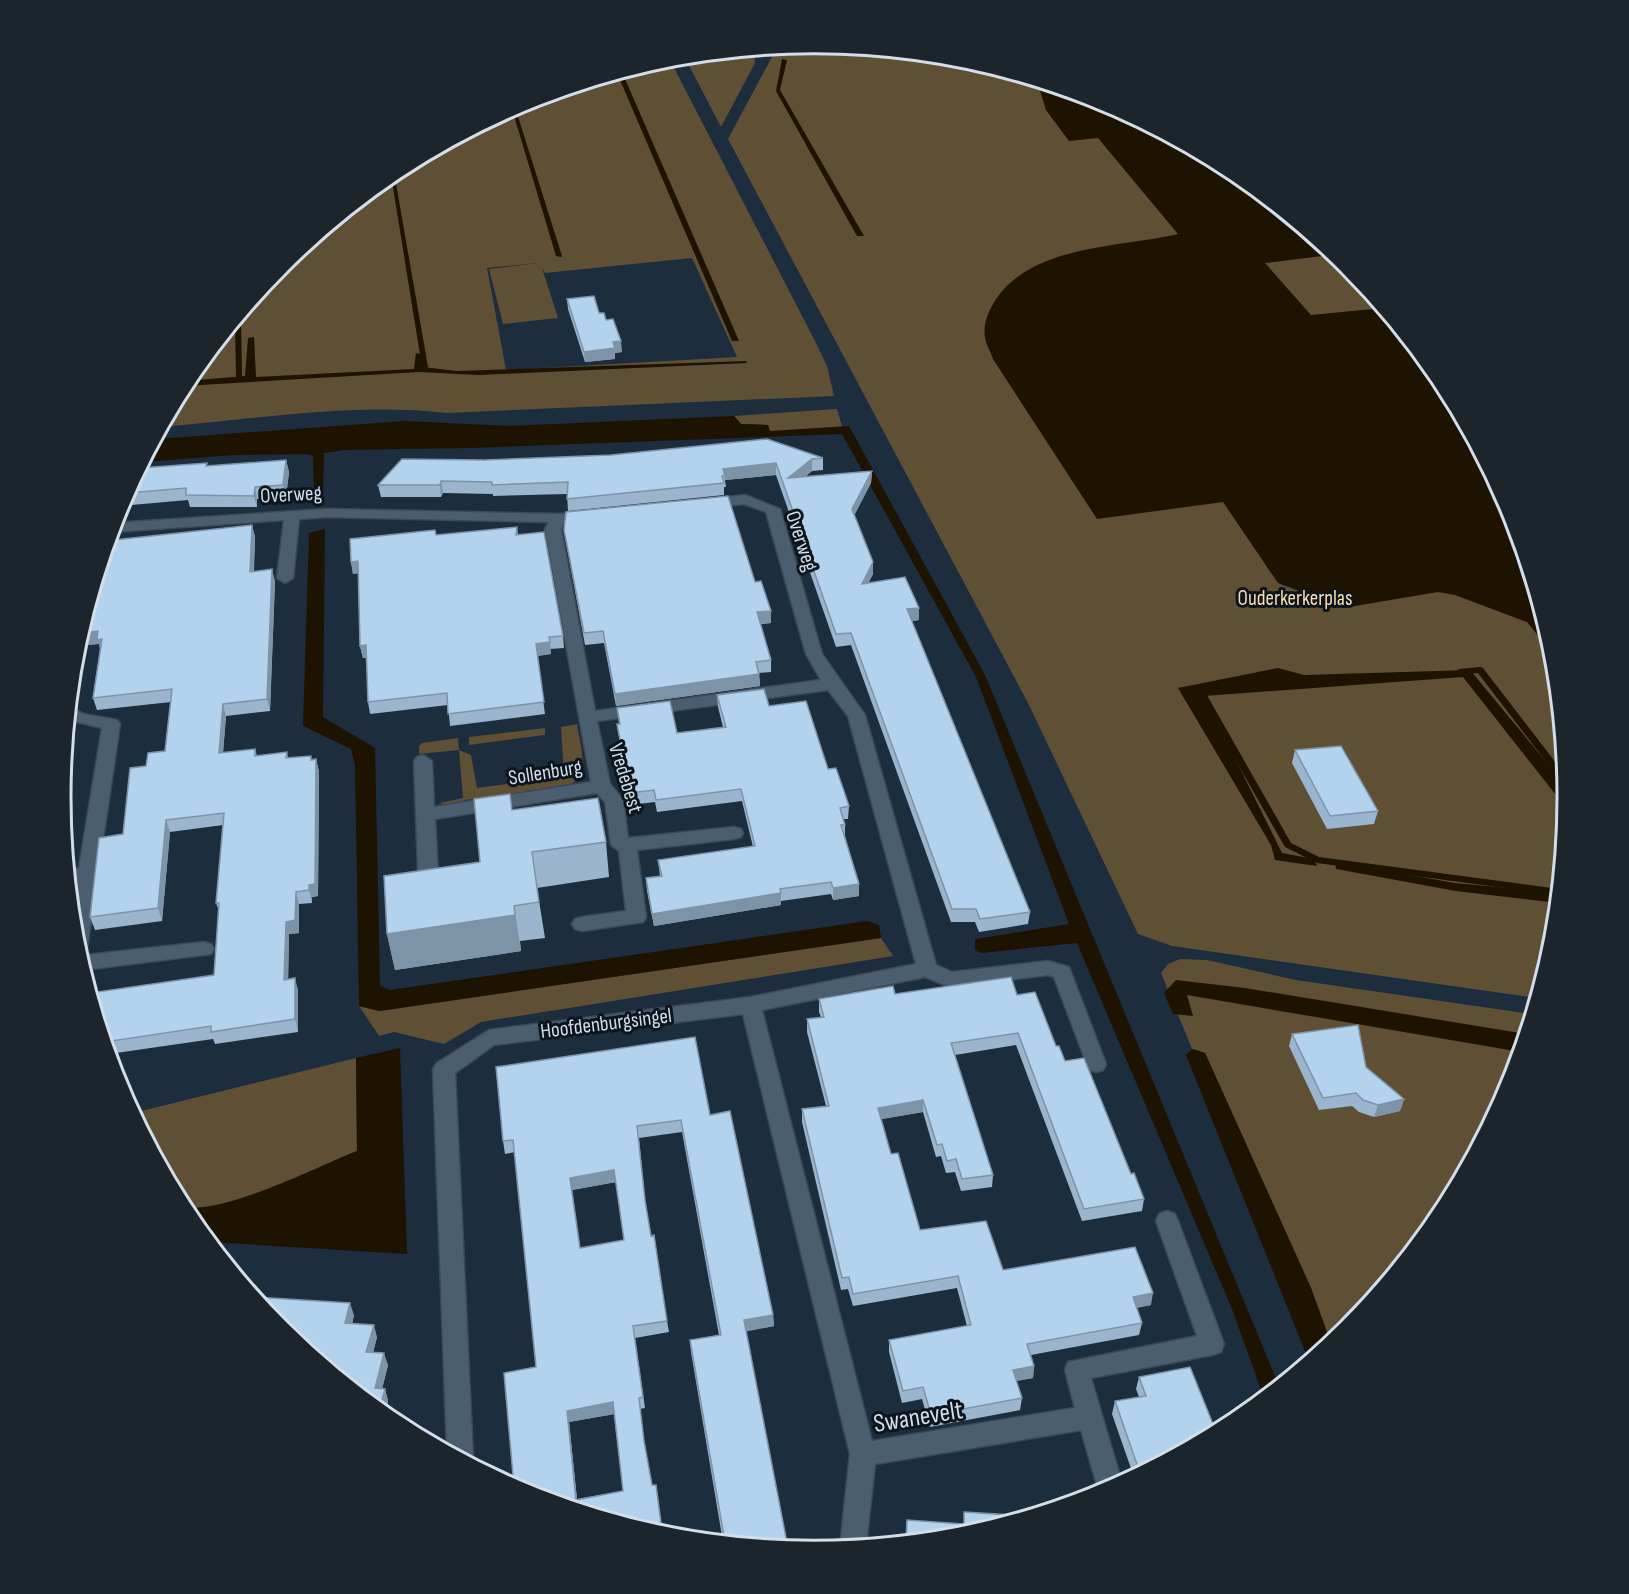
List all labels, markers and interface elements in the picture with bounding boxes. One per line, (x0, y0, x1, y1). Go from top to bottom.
street label: Overweg (260, 480, 322, 509)
street label: Overweg (780, 508, 823, 574)
park label: Ouderkerkerplas (1238, 586, 1352, 611)
street label: Vredebest (603, 740, 648, 816)
street label: Sollenburg (506, 754, 584, 791)
street label: Hoofdenburgsingel (539, 1003, 673, 1044)
street label: Swanevelt (871, 1395, 965, 1440)

